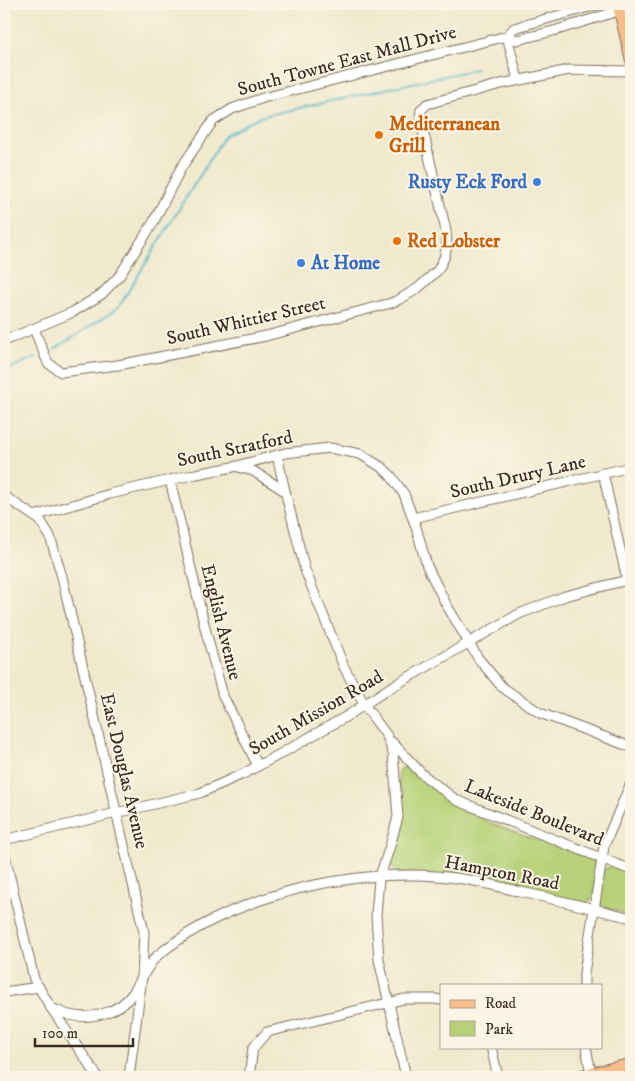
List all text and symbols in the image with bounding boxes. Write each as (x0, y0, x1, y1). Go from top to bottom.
street label: South Towne East Mall Drive (235, 21, 459, 101)
place label: Mediterranean Grill (389, 113, 501, 158)
marker: Mediterranean Grill (373, 129, 385, 141)
place label: Rusty Eck Ford (408, 171, 528, 194)
marker: Rusty Eck Ford (531, 176, 543, 188)
place label: Red Lobster (407, 230, 501, 253)
marker: Red Lobster (391, 235, 403, 247)
place label: At Home (310, 252, 380, 275)
marker: At Home (295, 257, 307, 269)
street label: South Whittier Street (164, 292, 328, 350)
street label: South Stratford (175, 425, 295, 472)
street label: South Drury Lane (448, 450, 588, 504)
street label: English Avenue (196, 562, 247, 682)
street label: South Mission Road (245, 665, 388, 761)
street label: East Douglas Avenue (95, 691, 153, 851)
street label: Lakeside Boulevard (461, 775, 608, 852)
street label: Hampton Road (443, 851, 562, 896)
legend (440, 984, 602, 1048)
text: Road (485, 994, 517, 1013)
scale bar (35, 1016, 132, 1048)
text: Park (485, 1020, 514, 1039)
text: 100 m (42, 1024, 78, 1043)

